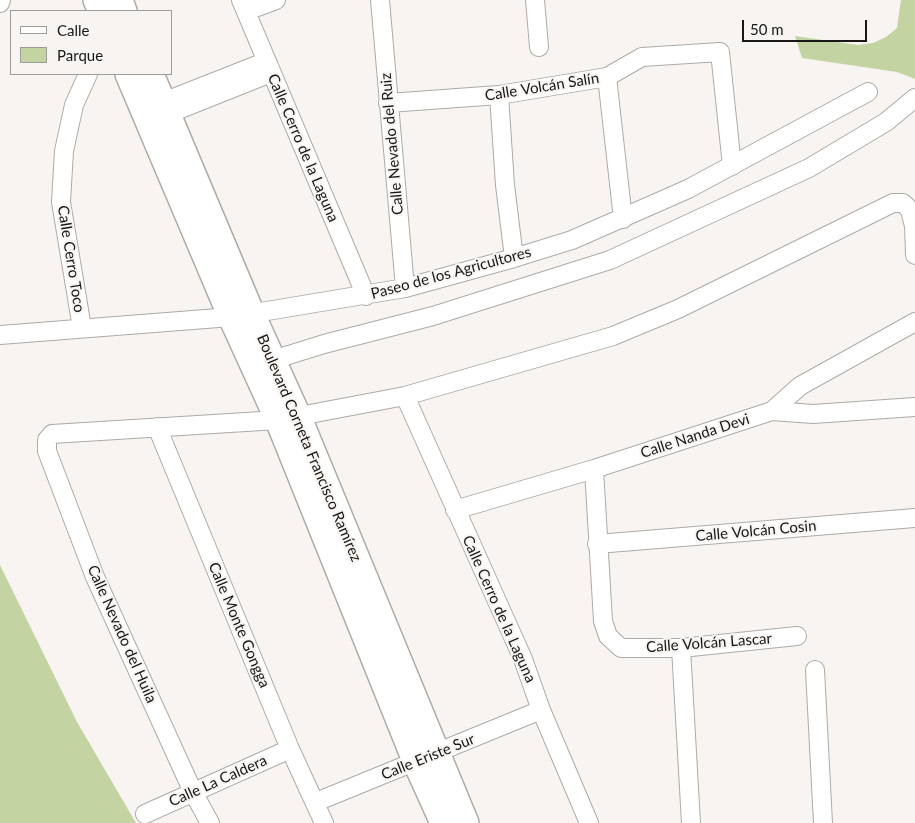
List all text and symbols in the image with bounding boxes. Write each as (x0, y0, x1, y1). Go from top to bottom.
legend (10, 10, 172, 75)
scale bar (745, 10, 870, 42)
text: 50 m (750, 20, 784, 38)
text: Calle (57, 21, 89, 39)
text: Parque (57, 46, 103, 64)
street label: Calle Volcán Salín (484, 69, 600, 105)
street label: Calle Cerro de la Laguna (264, 71, 342, 225)
street label: Calle Nevado del Ruiz (377, 72, 407, 216)
street label: Calle Cerro Toco (54, 204, 88, 314)
street label: Paseo de los Agricultores (369, 243, 533, 303)
street label: Boulevard Corneta Francisco Ramírez (253, 332, 365, 564)
street label: Calle Nanda Devi (638, 410, 752, 462)
street label: Calle Volcán Cosin (695, 517, 817, 545)
street label: Calle Cerro de la Laguna (458, 533, 540, 685)
street label: Calle Monte Gongga (204, 560, 274, 690)
street label: Calle Nevado del Huila (83, 562, 161, 706)
street label: Calle Volcán Lascar (646, 630, 772, 656)
street label: Calle Eriste Sur (379, 730, 477, 784)
street label: Calle La Caldera (166, 751, 270, 811)

